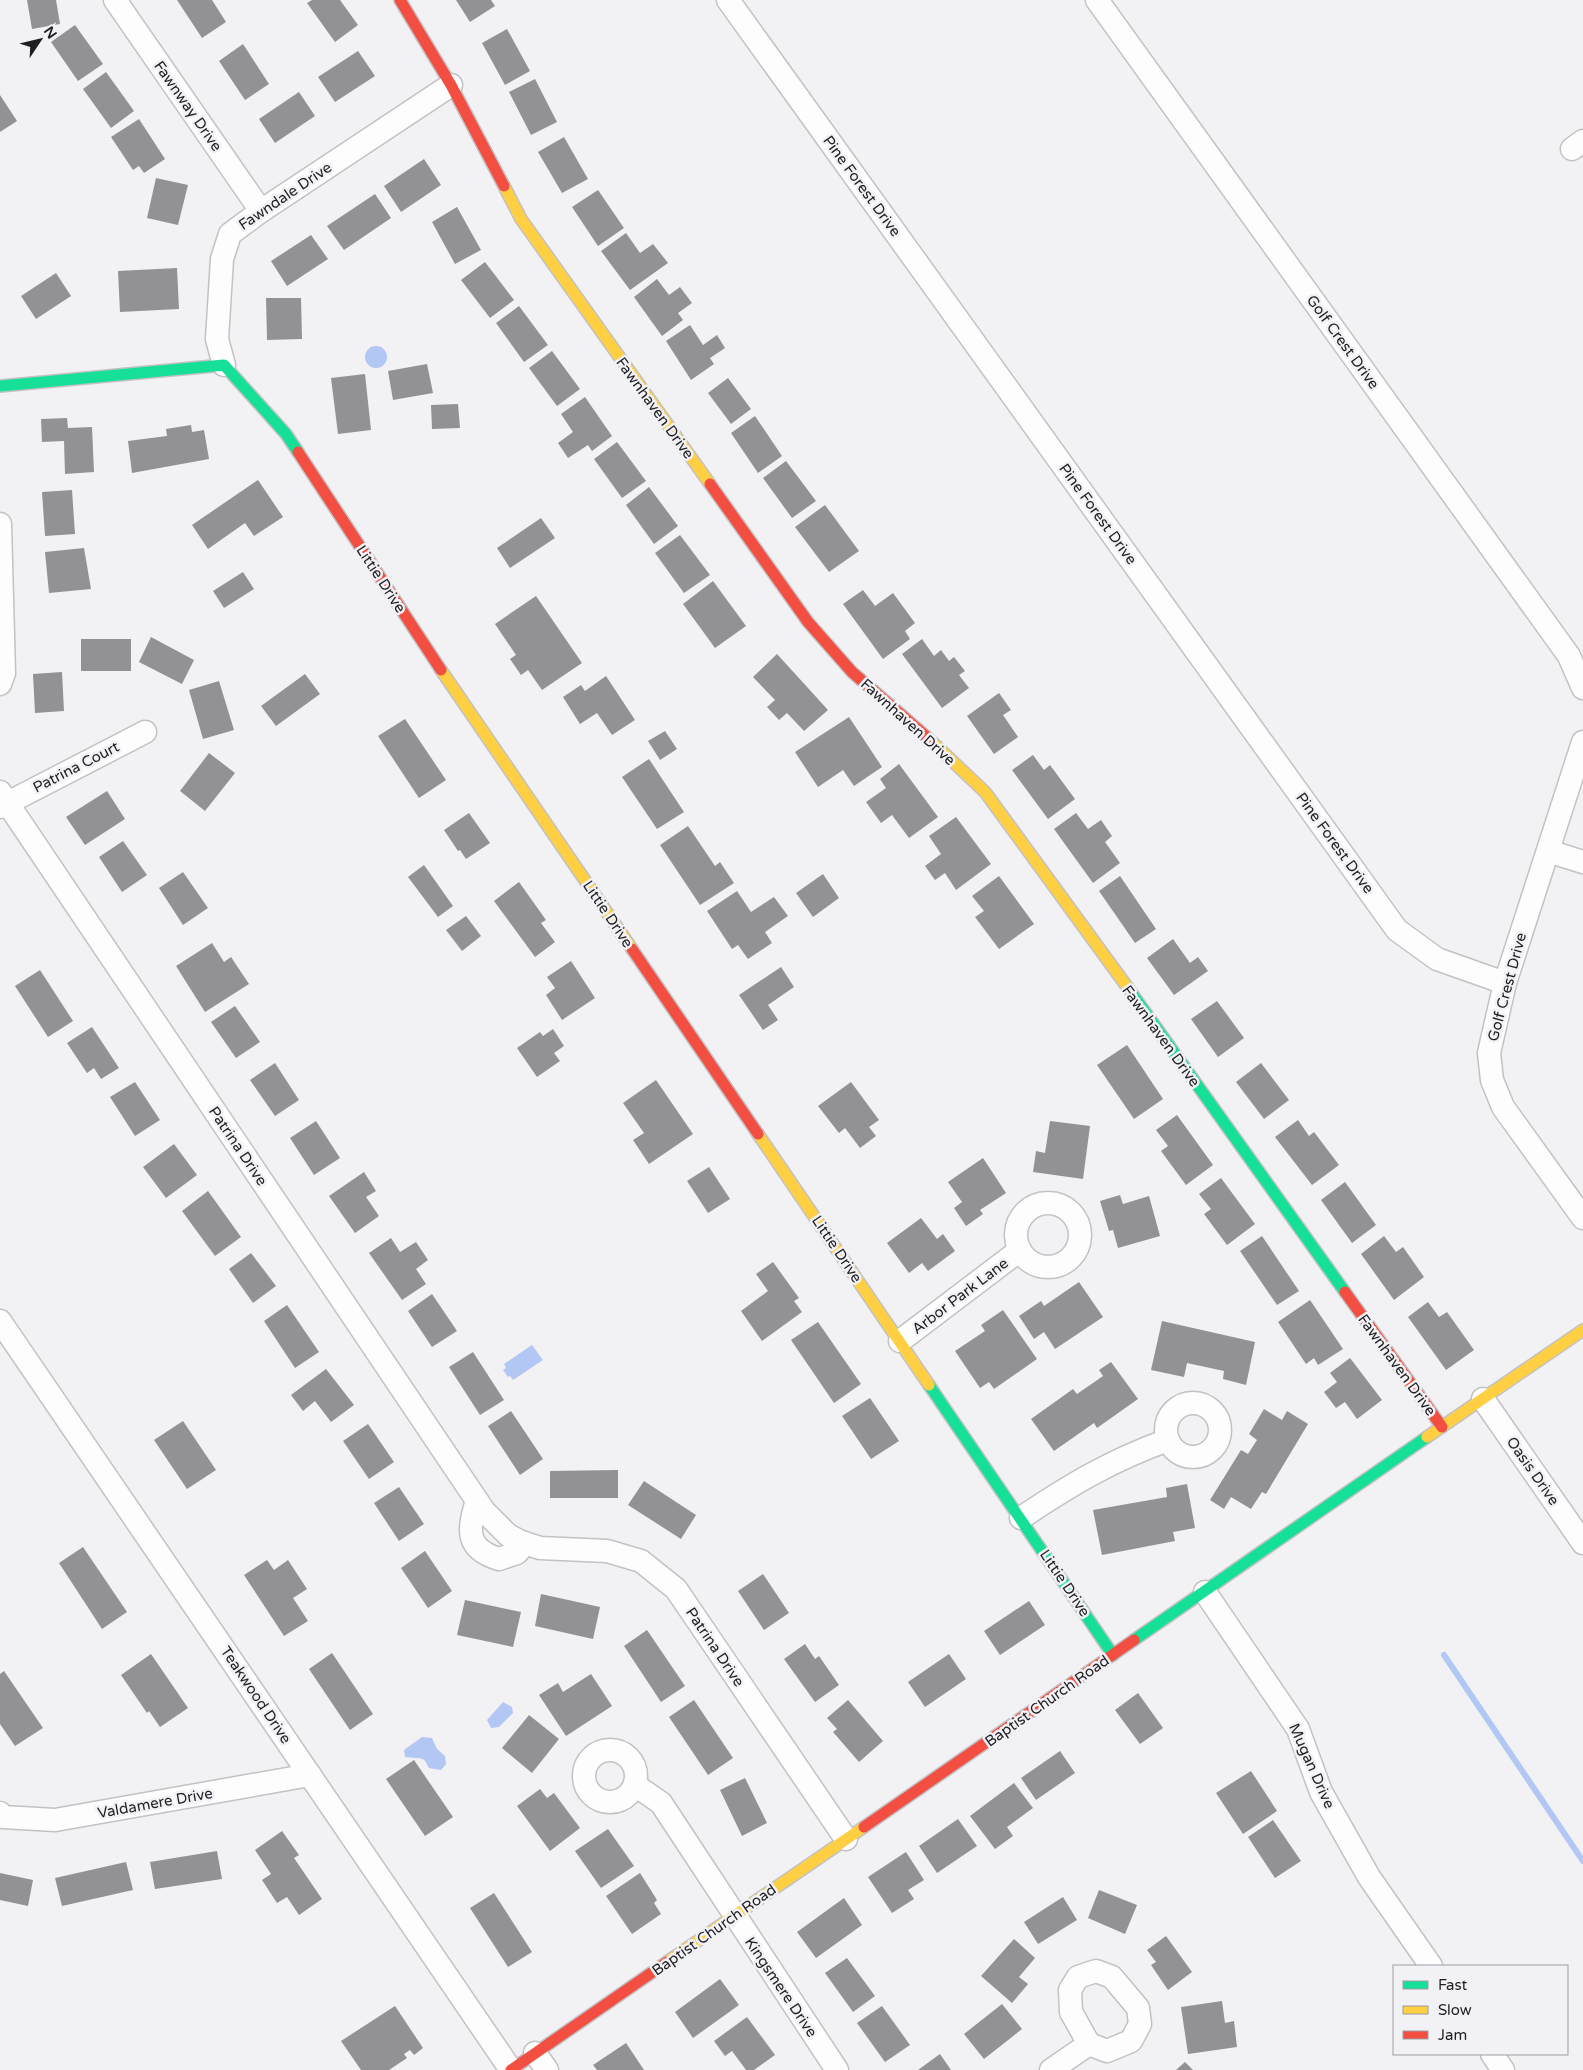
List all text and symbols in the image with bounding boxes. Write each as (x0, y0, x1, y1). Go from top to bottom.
north arrow (15, 15, 65, 65)
text: N (40, 23, 60, 42)
street label: Fawnway Drive (150, 57, 226, 155)
street label: Pine Forest Drive (819, 132, 905, 240)
street label: Fawndale Drive (235, 158, 335, 234)
street label: Golf Crest Drive (1303, 291, 1383, 393)
street label: Fawnhaven Drive (612, 354, 698, 462)
street label: Pine Forest Drive (1055, 460, 1141, 568)
street label: Littie Drive (353, 542, 409, 616)
street label: Fawnhaven Drive (857, 675, 959, 769)
street label: Patrina Court (30, 737, 122, 796)
street label: Pine Forest Drive (1292, 789, 1378, 897)
street label: Littie Drive (579, 877, 637, 951)
street label: Golf Crest Drive (1484, 931, 1530, 1043)
street label: Fawnhaven Drive (1118, 982, 1204, 1090)
street label: Patrina Drive (205, 1103, 271, 1189)
street label: Littie Drive (808, 1212, 866, 1286)
street label: Arbor Park Lane (908, 1254, 1012, 1338)
street label: Fawnhaven Drive (1354, 1311, 1440, 1419)
street label: Oasis Drive (1503, 1433, 1563, 1509)
street label: Littie Drive (1036, 1546, 1094, 1620)
street label: Patrina Drive (682, 1604, 748, 1690)
street label: Teakwood Drive (217, 1643, 295, 1747)
street label: Baptist Church Road (981, 1651, 1113, 1751)
street label: Mugan Drive (1285, 1721, 1339, 1811)
street label: Valdamere Drive (96, 1784, 214, 1822)
street label: Baptist Church Road (648, 1880, 780, 1980)
street label: Kingsmere Drive (741, 1934, 821, 2040)
legend (1393, 1965, 1568, 2055)
text: Fast (1438, 1976, 1468, 1994)
text: Slow (1438, 2001, 1472, 2019)
text: Jam (1438, 2026, 1467, 2044)

